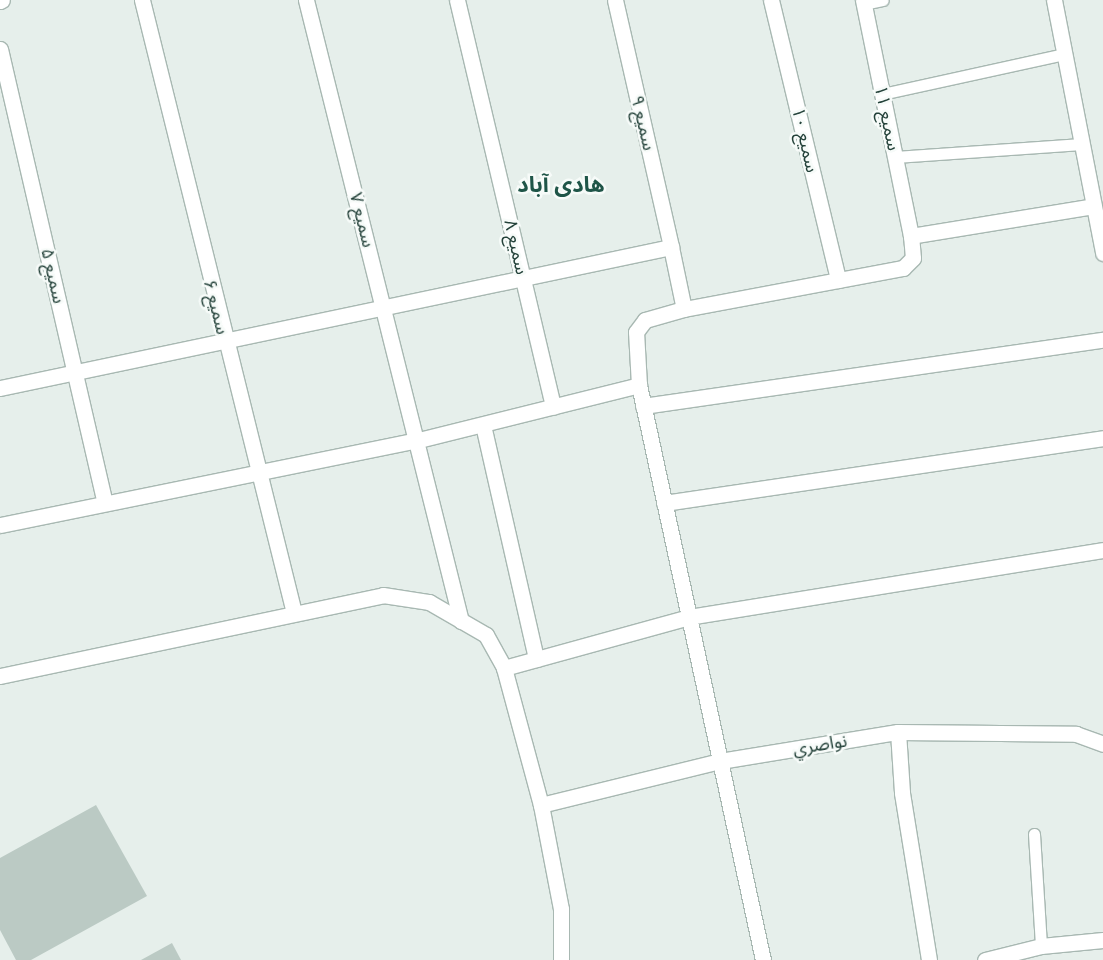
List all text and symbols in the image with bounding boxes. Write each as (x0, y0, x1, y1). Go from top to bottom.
street label: سمیع ۱۱ (870, 83, 904, 153)
street label: سمیع ۹ (626, 93, 660, 153)
street label: سمیع ۱۰ (787, 105, 823, 175)
district label: هادی آباد (517, 172, 605, 198)
street label: سمیع ۷ (345, 190, 379, 250)
street label: سمیع ۸ (499, 217, 533, 277)
street label: سمیع ۵ (36, 246, 70, 306)
street label: سمیع ۶ (199, 277, 233, 337)
street label: نواصري (791, 730, 849, 760)

